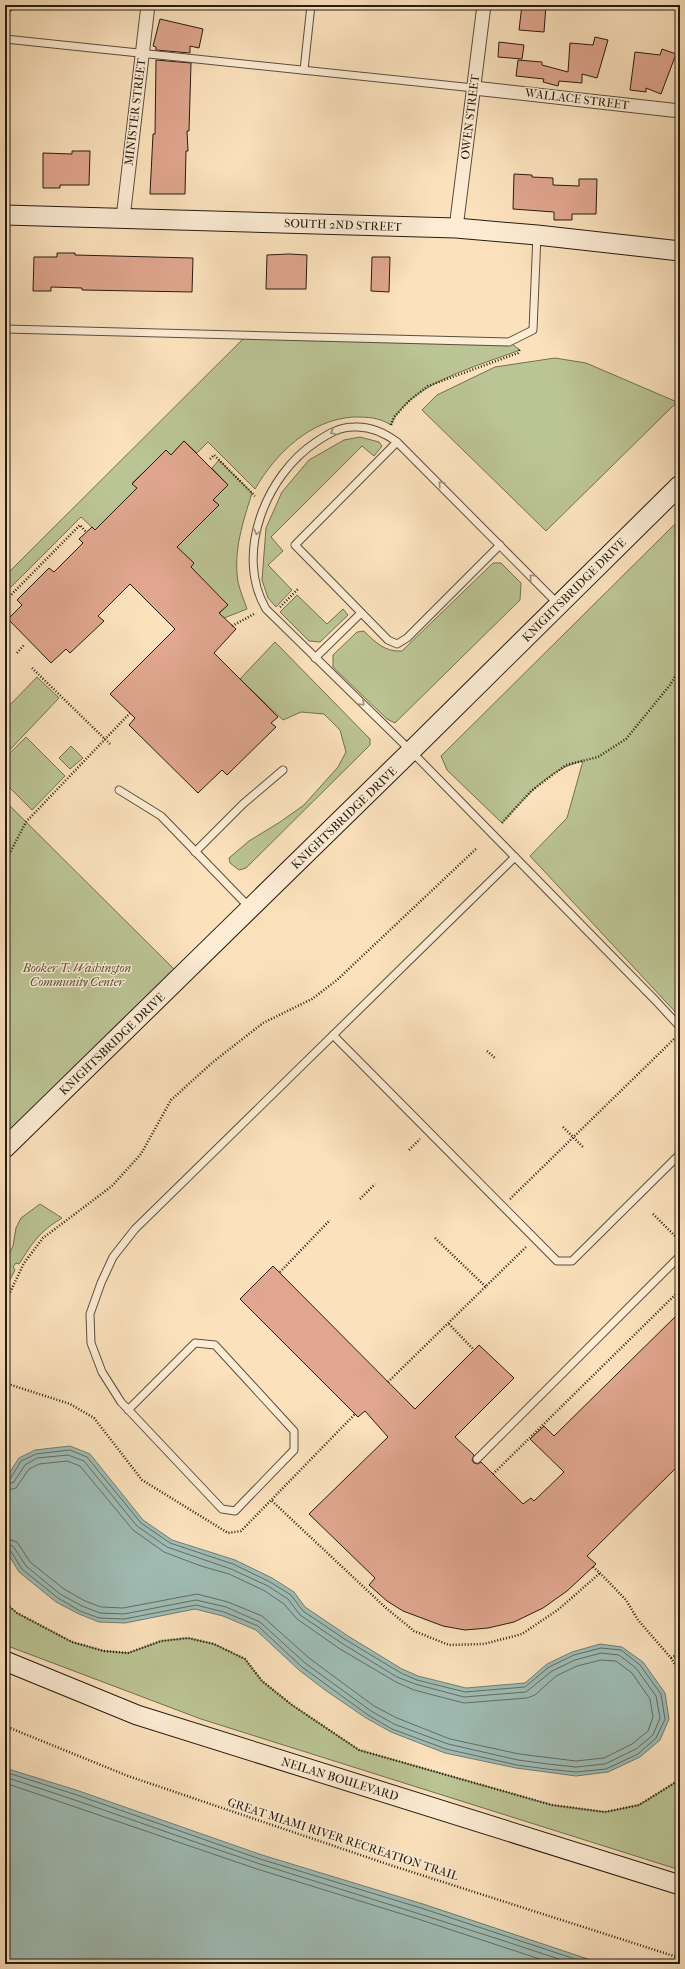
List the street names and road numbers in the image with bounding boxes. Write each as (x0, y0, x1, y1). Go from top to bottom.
street label: MINISTER STREET (121, 57, 149, 166)
street label: OWEN STREET (458, 73, 482, 160)
street label: WALLACE STREET (523, 86, 631, 112)
street label: SOUTH 2ND STREET (284, 216, 403, 234)
street label: KNIGHTSBRIDGE DRIVE (519, 535, 629, 645)
street label: KNIGHTSBRIDGE DRIVE (288, 764, 400, 872)
street label: KNIGHTSBRIDGE DRIVE (56, 990, 168, 1098)
street label: NEILAN BOULEVARD (280, 1754, 400, 1804)
street label: GREAT MIAMI RIVER RECREATION TRAIL (226, 1795, 461, 1883)

